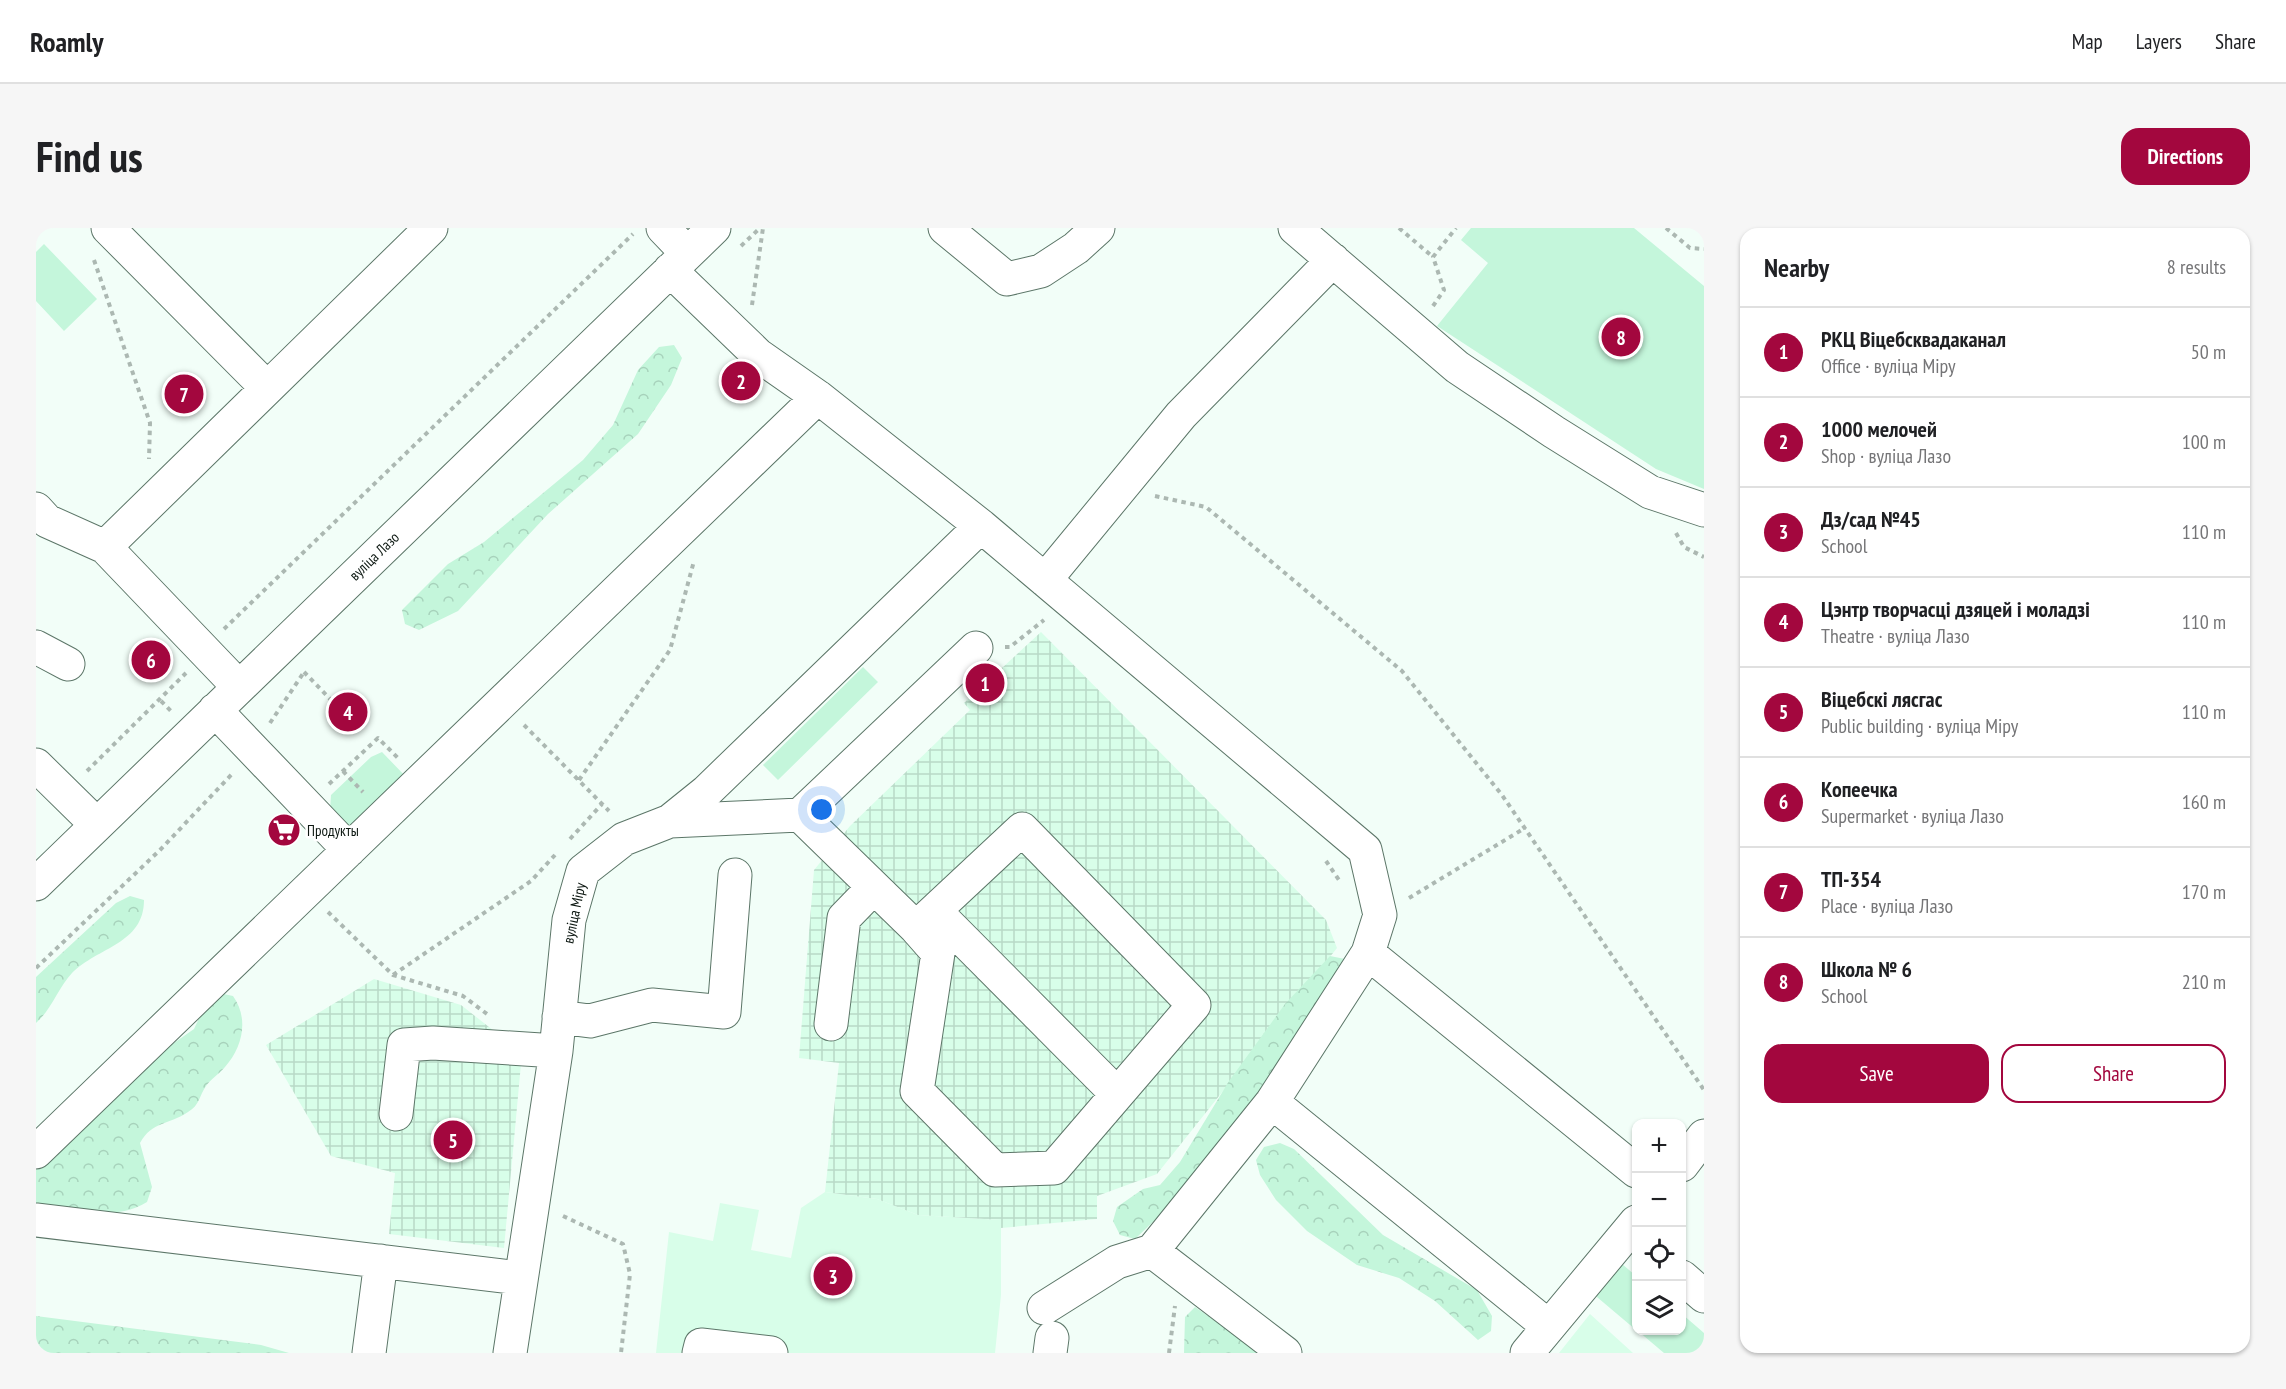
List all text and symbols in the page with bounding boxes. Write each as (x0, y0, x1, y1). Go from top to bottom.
text: Roamly (30, 23, 104, 60)
text: Map (2072, 28, 2103, 55)
text: Layers (2136, 28, 2182, 55)
text: Share (2215, 28, 2256, 55)
button: Directions (2121, 128, 2250, 185)
text: Find us (36, 129, 143, 184)
text: Nearby (1764, 251, 1829, 284)
text: 8 results (2167, 254, 2226, 280)
pin: 8 (1602, 314, 1640, 360)
text: РКЦ Віцебсквадаканал (1821, 325, 2006, 353)
text: 1 (1779, 339, 1788, 365)
text: 50 m (2191, 339, 2226, 365)
text: Office · вуліца Міру (1821, 353, 1956, 379)
pin: 2 (722, 358, 760, 404)
pin: 7 (164, 372, 204, 416)
text: 1000 мелочей (1821, 415, 1937, 443)
text: 2 (1779, 429, 1788, 455)
text: 100 m (2182, 429, 2226, 455)
text: Shop · вуліца Лазо (1821, 443, 1951, 469)
text: Дз/сад №45 (1821, 505, 1921, 533)
text: 3 (1779, 519, 1788, 545)
text: 110 m (2182, 519, 2226, 545)
street label: вуліца Лазо (345, 528, 403, 584)
text: School (1821, 533, 1867, 559)
text: Цэнтр творчасці дзяцей і моладзі (1821, 595, 2090, 623)
text: 4 (1779, 609, 1788, 635)
text: 110 m (2182, 609, 2226, 635)
text: Theatre · вуліца Лазо (1821, 623, 1970, 649)
pin: 6 (132, 638, 170, 682)
pin: 1 (966, 660, 1004, 706)
text: Віцебскі лясгас (1821, 685, 1942, 713)
pin: 4 (328, 690, 368, 734)
text: 5 (1779, 699, 1788, 725)
text: 110 m (2182, 699, 2226, 725)
text: Public building · вуліца Міру (1821, 713, 2018, 739)
text: Копеечка (1821, 775, 1898, 803)
text: 6 (1779, 789, 1788, 815)
text: 160 m (2182, 789, 2226, 815)
your location (807, 795, 836, 824)
text: Supermarket · вуліца Лазо (1821, 803, 2004, 829)
supermarket icon: Продукты (266, 812, 302, 848)
place label: Продукты (307, 821, 359, 840)
text: ТП-354 (1821, 865, 1881, 893)
text: 7 (1779, 879, 1788, 905)
text: 170 m (2182, 879, 2226, 905)
street label: вуліца Міру (558, 881, 590, 945)
text: Place · вуліца Лазо (1821, 893, 1953, 919)
text: Школа № 6 (1821, 955, 1912, 983)
text: 8 (1779, 969, 1788, 995)
text: 210 m (2182, 969, 2226, 995)
text: School (1821, 983, 1867, 1009)
button: Save (1764, 1044, 1989, 1103)
button: Share (2001, 1044, 2226, 1103)
pin: 5 (434, 1118, 472, 1162)
map controls (1632, 1119, 1686, 1335)
button: + (1632, 1119, 1686, 1173)
button: − (1632, 1173, 1686, 1227)
button: locate (1632, 1227, 1686, 1281)
pin: 3 (814, 1254, 852, 1298)
button: layers (1632, 1281, 1686, 1335)

